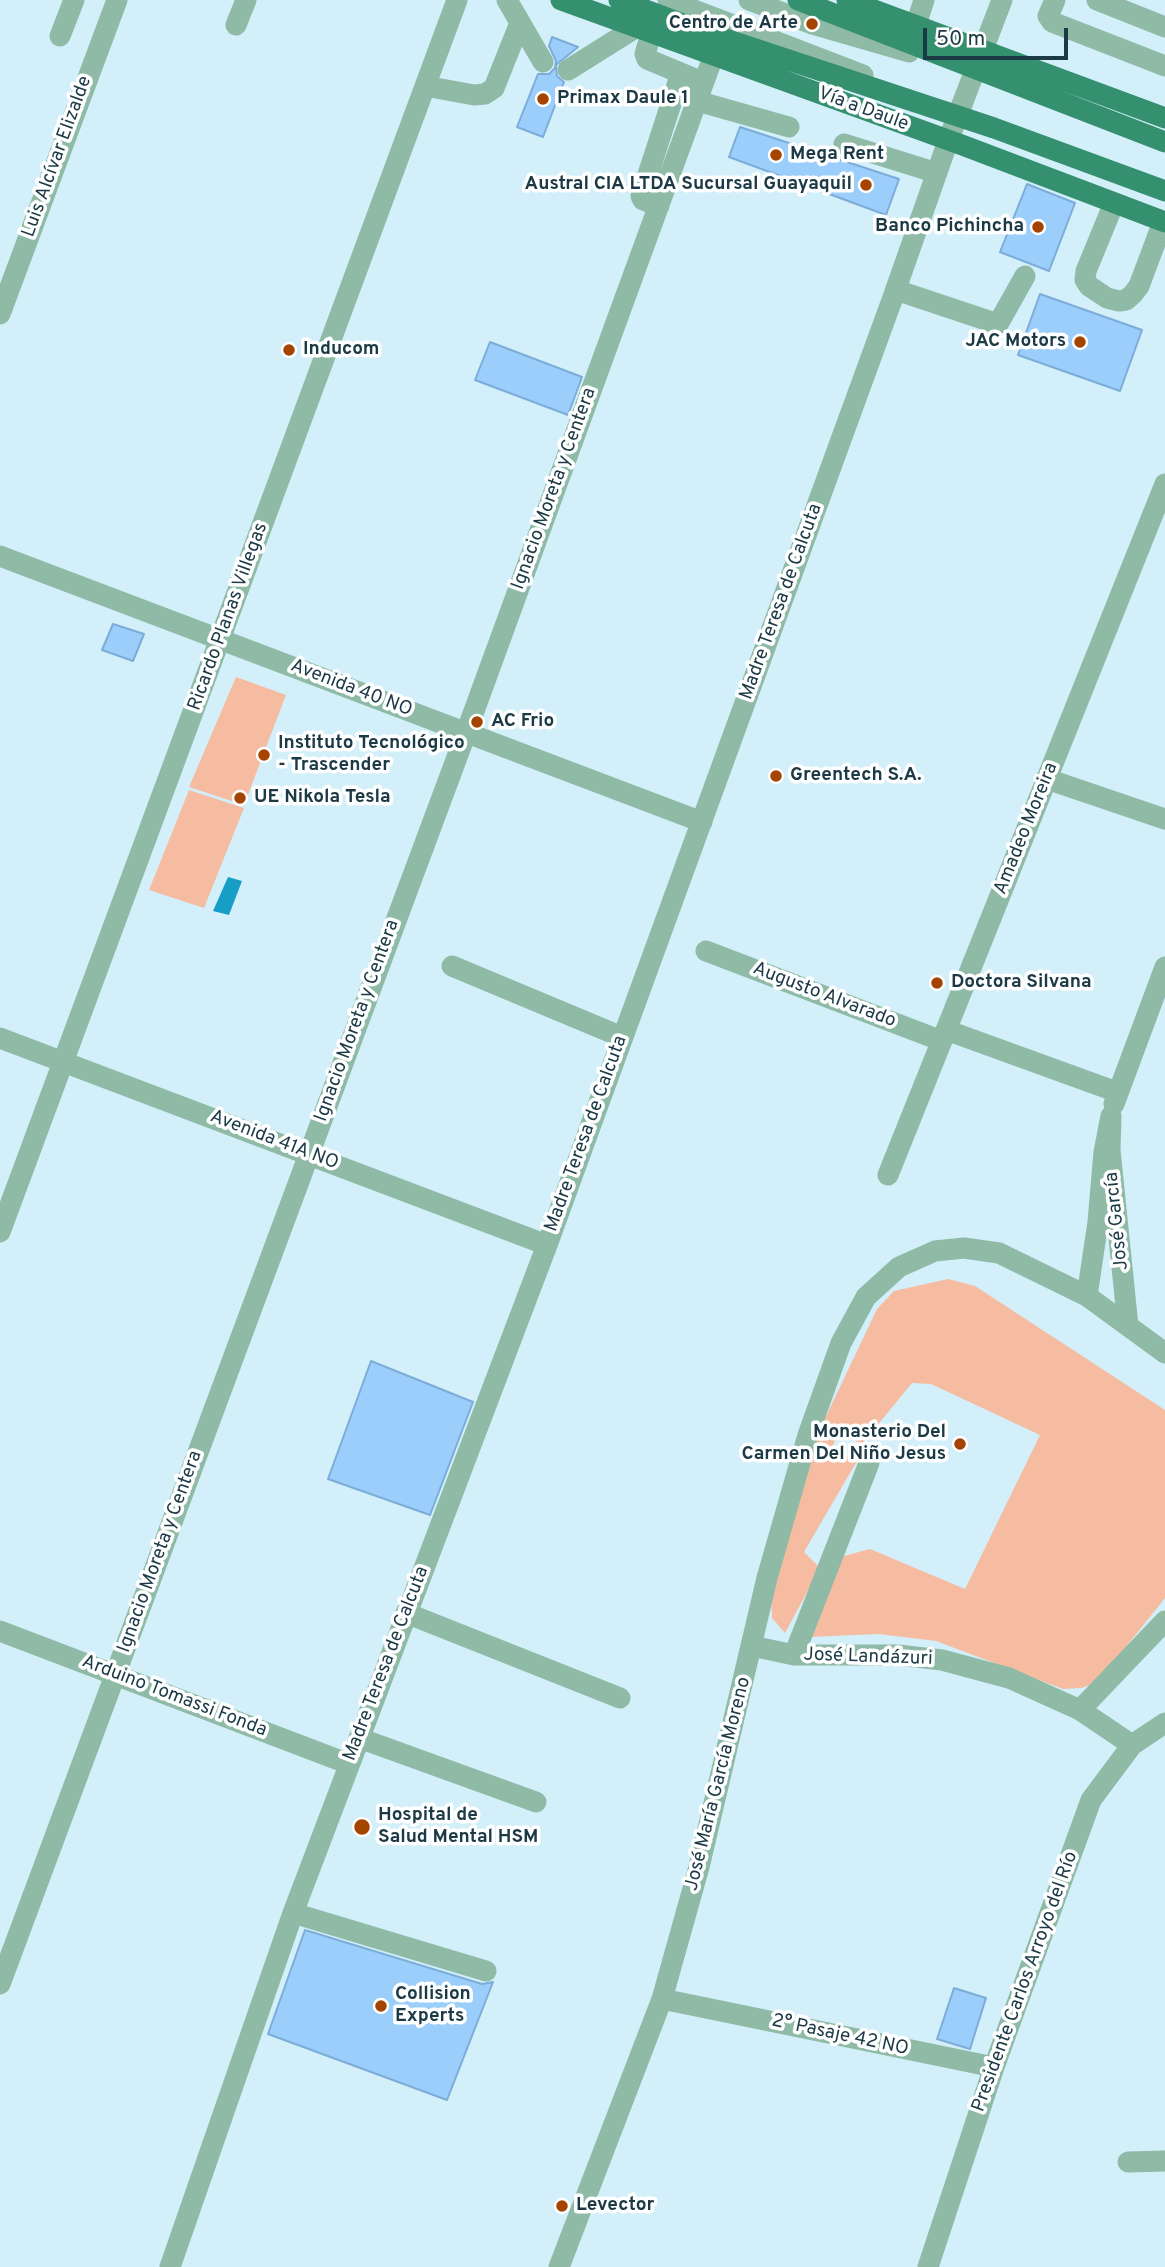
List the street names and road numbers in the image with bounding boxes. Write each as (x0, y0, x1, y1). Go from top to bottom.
street label: Luis Alcívar Elizalde (18, 73, 98, 241)
street label: Vía a Daule (815, 83, 911, 137)
street label: Ignacio Moreta y Centera (508, 385, 602, 593)
street label: Madre Teresa de Calcuta (736, 501, 828, 703)
street label: Ricardo Planas Villegas (184, 520, 274, 714)
street label: Avenida 40 NO (287, 655, 415, 723)
street label: Amadeo Moreira (990, 760, 1064, 898)
street label: Ignacio Moreta y Centera (311, 917, 405, 1125)
street label: Augusto Alvarado (749, 958, 899, 1034)
street label: Madre Teresa de Calcuta (541, 1033, 633, 1235)
street label: Avenida 41A NO (207, 1106, 341, 1176)
street label: José García (1102, 1171, 1134, 1271)
street label: Ignacio Moreta y Centera (114, 1448, 208, 1656)
street label: Madre Teresa de Calcuta (339, 1563, 435, 1765)
street label: José Landázuri (803, 1644, 933, 1672)
street label: Arduino Tomassi Fonda (78, 1651, 270, 1743)
street label: José María García Moreno (681, 1675, 757, 1893)
street label: Presidente Carlos Arroyo del Río (968, 1849, 1084, 2115)
street label: 2° Pasaje 42 NO (769, 2010, 911, 2062)

